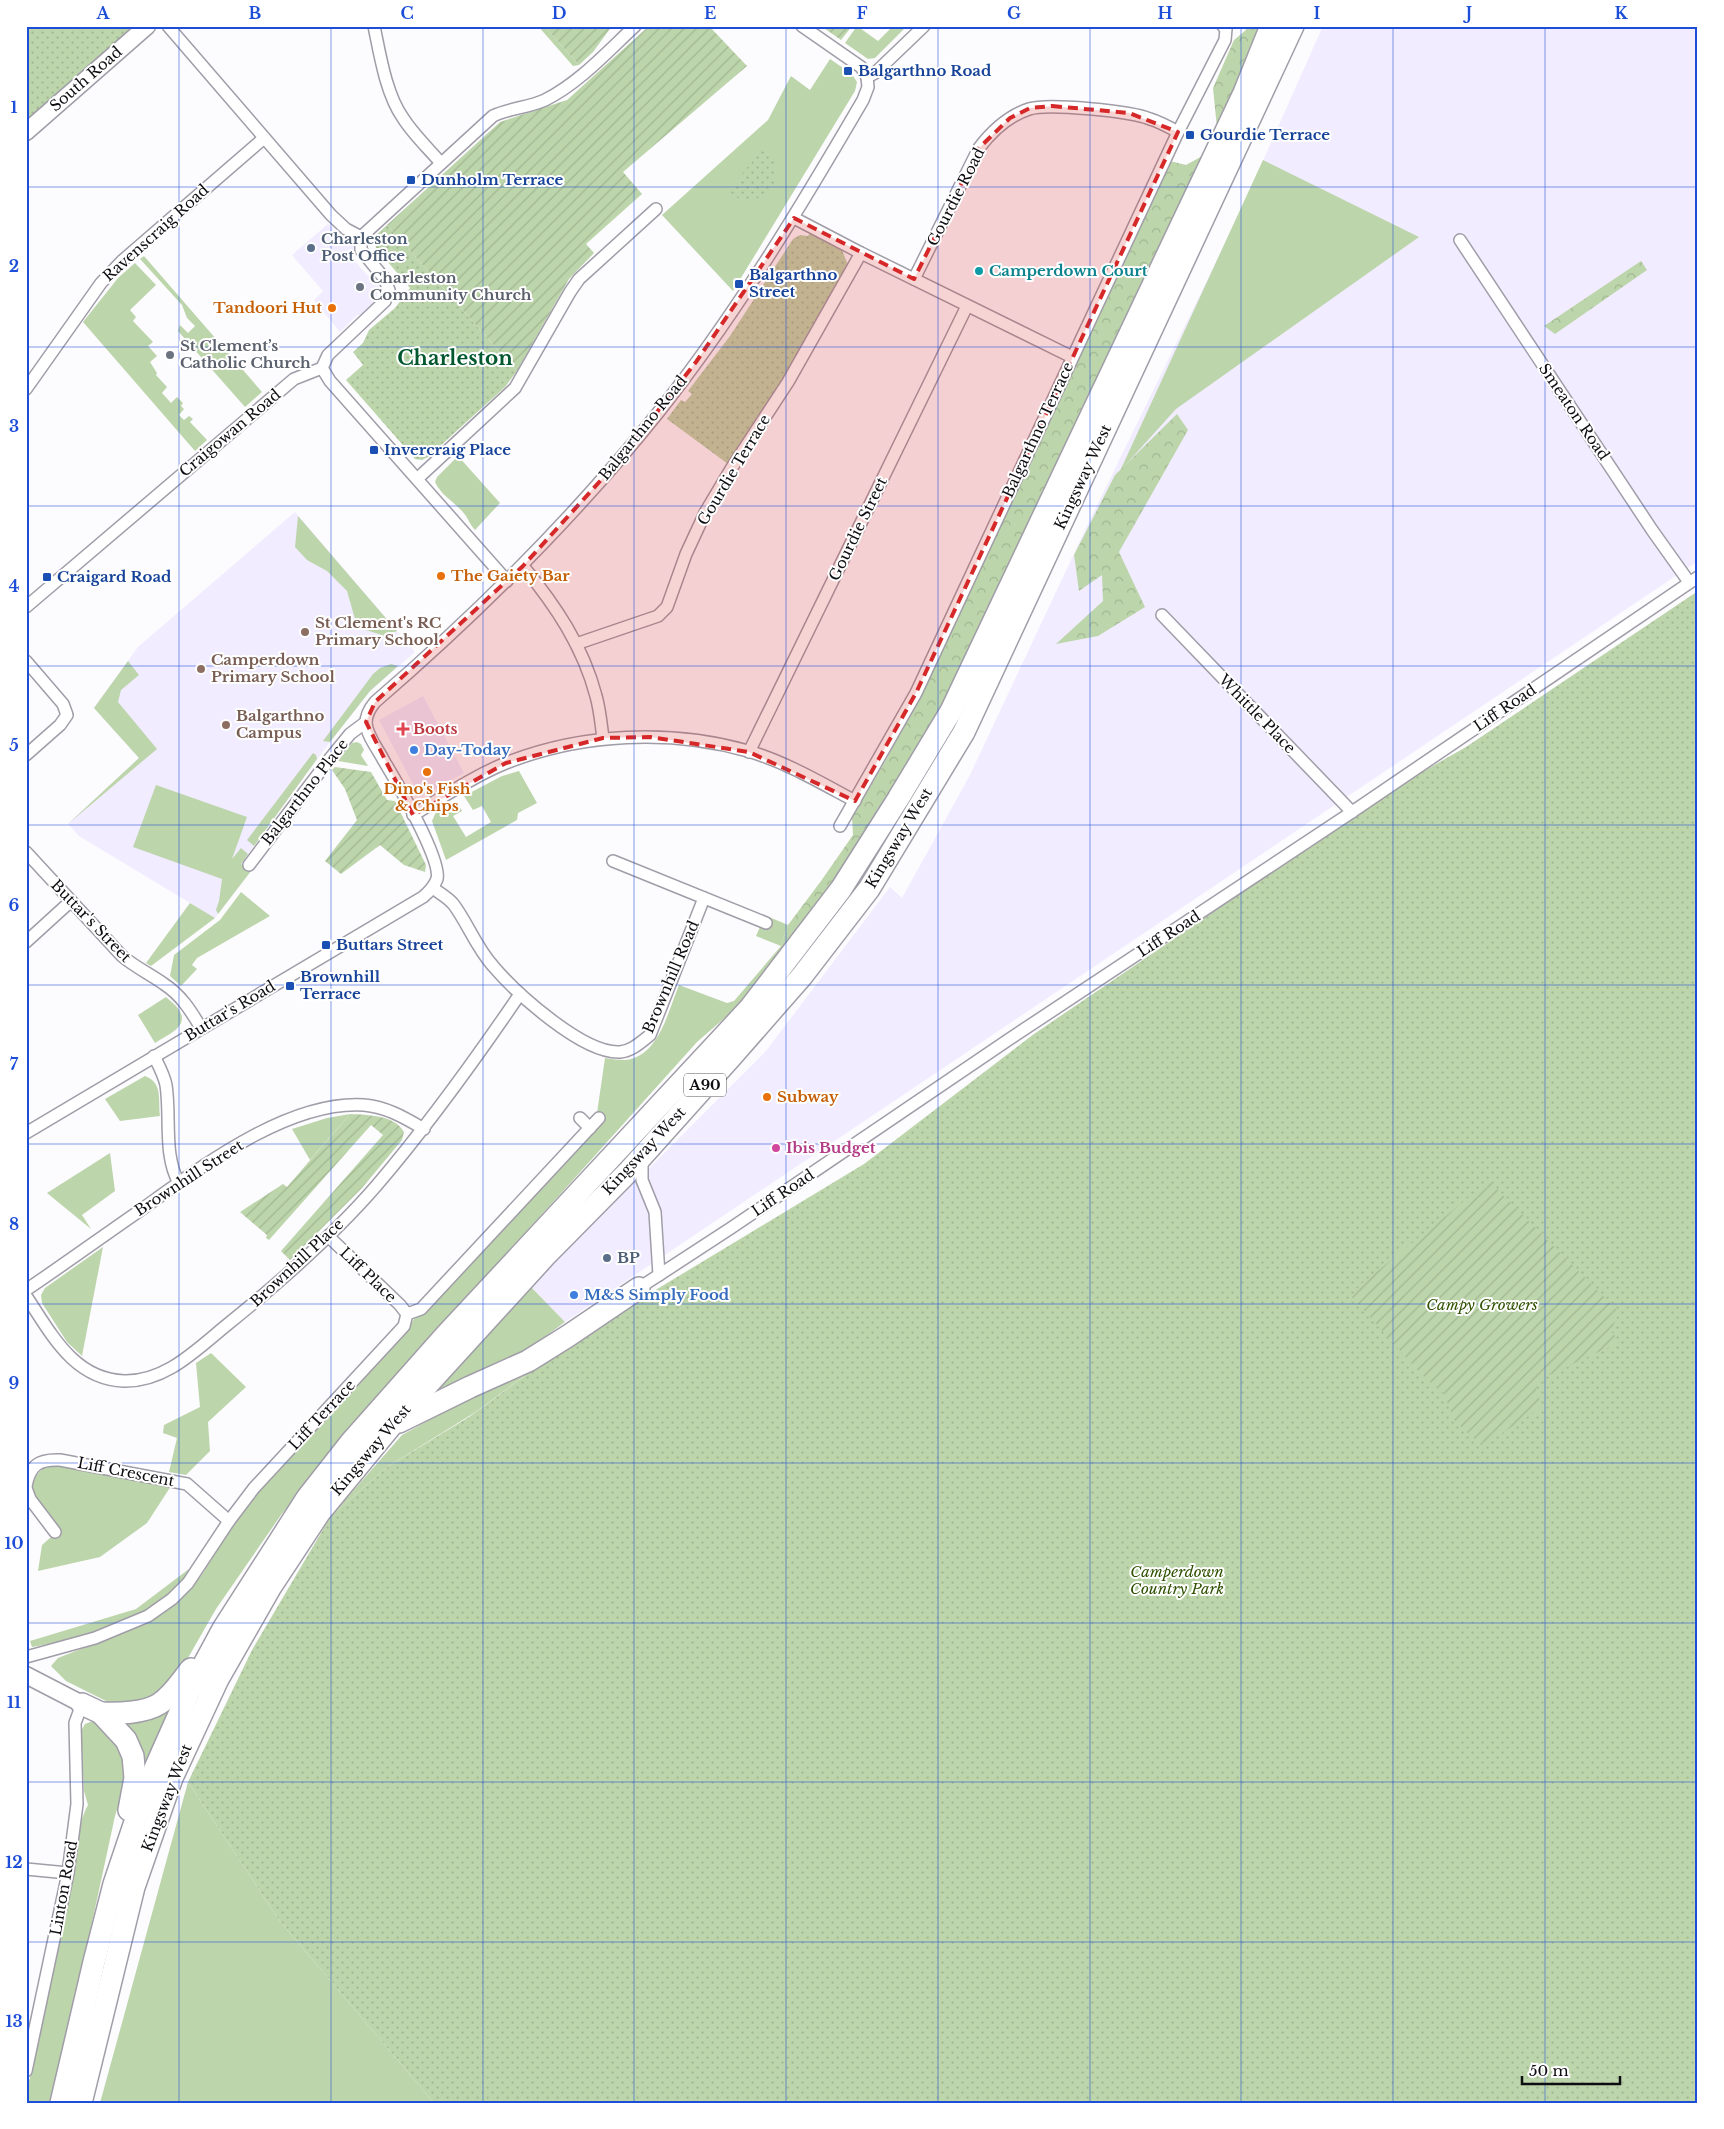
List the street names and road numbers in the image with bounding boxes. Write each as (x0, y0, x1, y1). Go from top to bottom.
street label: South Road (46, 42, 126, 115)
street label: Gourdie Road (923, 144, 989, 249)
street label: Ravenscraig Road (99, 180, 213, 285)
street label: Balgarthno Terrace (998, 359, 1077, 501)
street label: Smeaton Road (1535, 360, 1614, 464)
street label: Balgarthno Road (594, 371, 691, 484)
street label: Craigowan Road (175, 385, 284, 481)
street label: Gourdie Terrace (693, 411, 774, 529)
street label: Kingsway West (1050, 421, 1115, 532)
street label: Gourdie Street (824, 473, 891, 584)
street label: Whittle Place (1214, 669, 1300, 757)
street label: Liff Road (1470, 680, 1540, 735)
street label: Balgarthno Place (257, 735, 352, 849)
street label: Kingsway West (861, 784, 936, 891)
street label: Buttar's Street (47, 875, 136, 966)
street label: Liff Road (1134, 906, 1204, 961)
street label: Brownhill Road (638, 918, 703, 1036)
street label: Buttar's Road (181, 976, 279, 1045)
road number: A90 (684, 1074, 726, 1096)
street label: Kingsway West (598, 1102, 690, 1199)
street label: Brownhill Street (131, 1135, 247, 1220)
street label: Liff Road (748, 1165, 818, 1220)
street label: Brownhill Place (246, 1215, 347, 1311)
street label: Liff Place (336, 1243, 401, 1306)
street label: Liff Terrace (284, 1376, 359, 1454)
street label: Kingsway West (327, 1400, 415, 1499)
street label: Liff Crescent (76, 1453, 176, 1490)
street label: Kingsway West (137, 1741, 196, 1854)
street label: Linton Road (46, 1839, 81, 1937)

